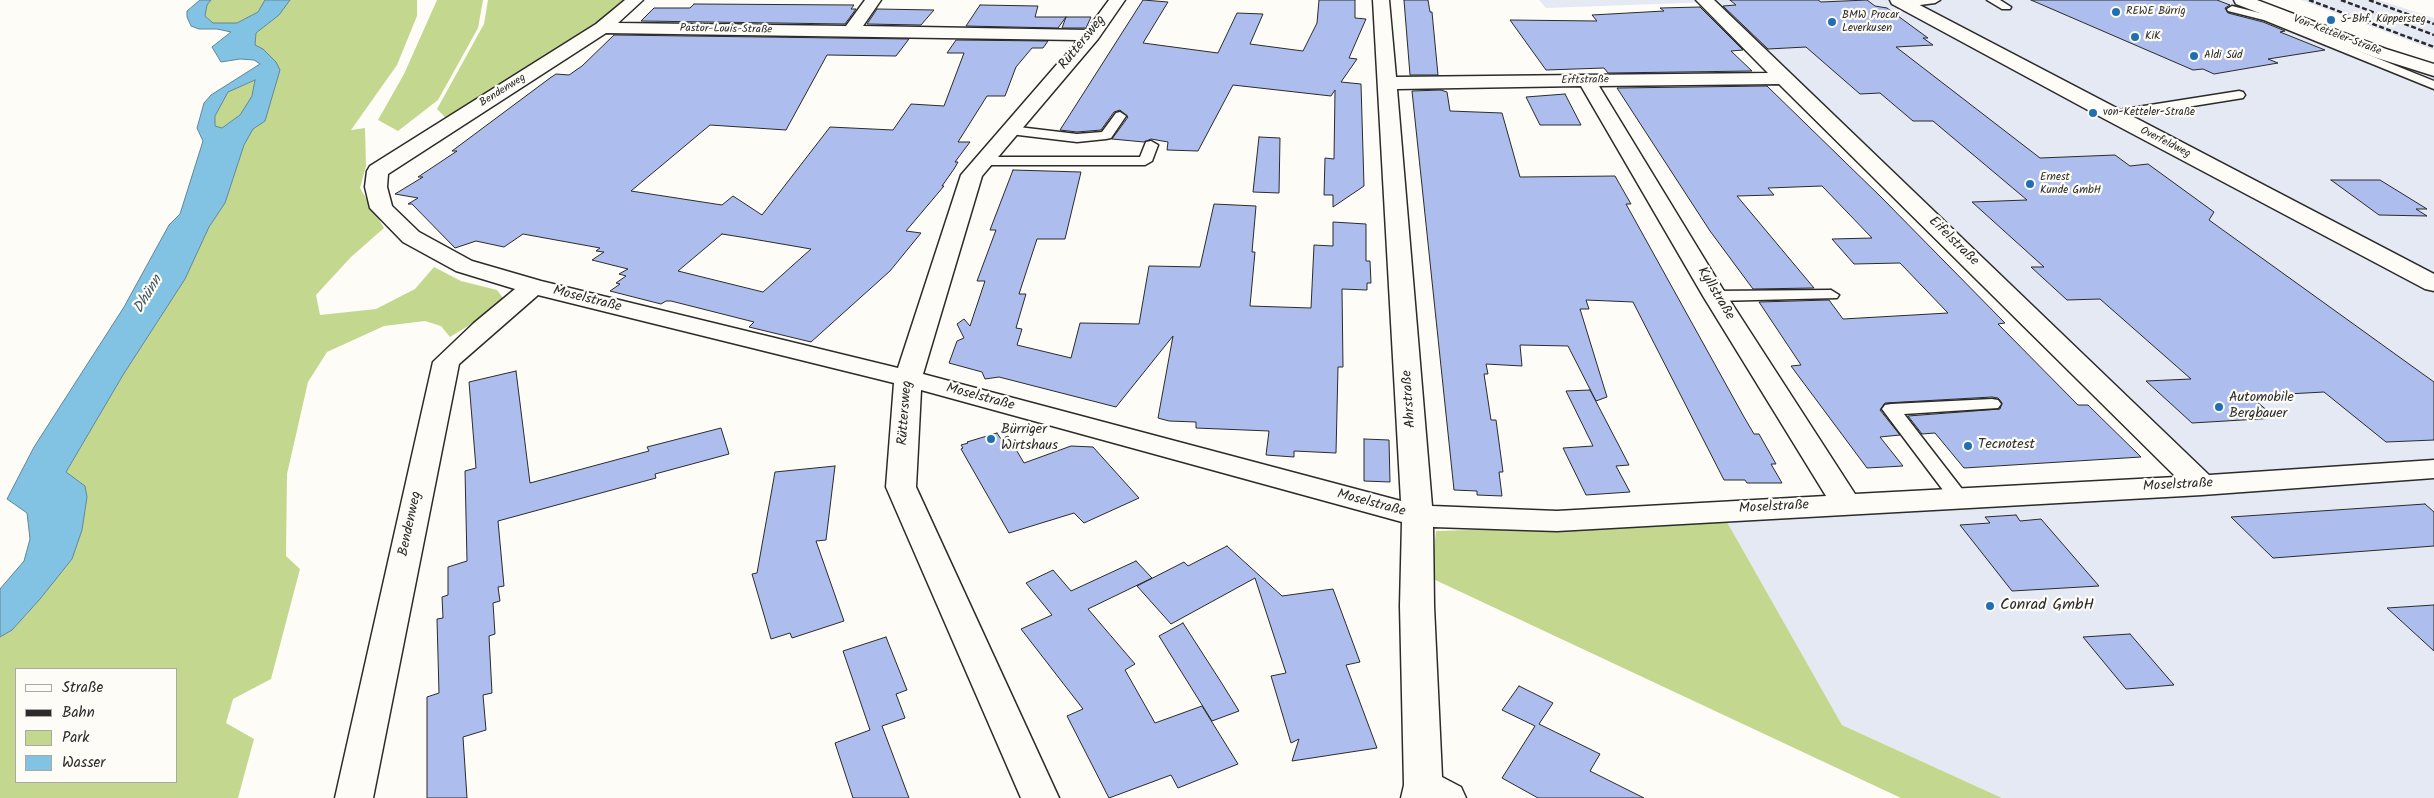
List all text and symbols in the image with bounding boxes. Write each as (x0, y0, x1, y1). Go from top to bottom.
place label: REWE Bürrig (2126, 5, 2186, 19)
marker: REWE Bürrig (2110, 6, 2122, 18)
place label: BMW Procar Leverkusen (1842, 9, 1899, 35)
street label: Rüttersweg (1056, 12, 1110, 74)
street label: Von-Ketteler-Straße (2291, 13, 2383, 59)
place label: S-Bhf. Küppersteg (2341, 13, 2426, 27)
marker: S-Bhf. Küppersteg (2325, 14, 2337, 26)
marker: BMW Procar Leverkusen (1826, 16, 1838, 28)
street label: Pastor-Louis-Straße (680, 23, 772, 37)
place label: KiK (2145, 30, 2161, 44)
marker: KiK (2129, 31, 2141, 43)
place label: Aldi Süd (2204, 49, 2242, 63)
marker: Aldi Süd (2188, 50, 2200, 62)
street label: Bendenweg (478, 72, 528, 110)
street label: Erftstraße (1561, 74, 1609, 88)
place label: von-Ketteler-Straße (2103, 106, 2195, 120)
marker: von-Ketteler-Straße (2087, 107, 2099, 119)
street label: Overfeldweg (2138, 125, 2192, 161)
place label: Ernest Kunde GmbH (2040, 171, 2101, 197)
marker: Ernest Kunde GmbH (2024, 178, 2036, 190)
street label: Eifelstraße (1924, 214, 1982, 270)
street label: Kyllstraße (1693, 264, 1737, 324)
water label: Dhünn (131, 273, 167, 317)
street label: Moselstraße (551, 283, 623, 317)
street label: Ahrstraße (1400, 370, 1420, 428)
street label: Rüttersweg (895, 380, 917, 446)
street label: Moselstraße (944, 381, 1016, 415)
place label: Automobile Bergbauer (2229, 391, 2294, 424)
marker: Automobile Bergbauer (2213, 401, 2225, 413)
place label: Bürriger Wirtshaus (1001, 423, 1058, 456)
marker: Bürriger Wirtshaus (985, 433, 997, 445)
place label: Tecnotest (1978, 438, 2035, 454)
marker: Tecnotest (1962, 440, 1974, 452)
street label: Moselstraße (2143, 476, 2213, 496)
street label: Moselstraße (1335, 487, 1407, 521)
street label: Bendenweg (396, 490, 426, 558)
street label: Moselstraße (1739, 498, 1809, 518)
place label: Conrad GmbH (2000, 596, 2094, 616)
marker: Conrad GmbH (1984, 600, 1996, 612)
legend (15, 668, 178, 783)
text: Straße (62, 676, 103, 700)
text: Bahn (62, 701, 95, 725)
text: Park (62, 726, 89, 750)
text: Wasser (62, 751, 105, 775)

